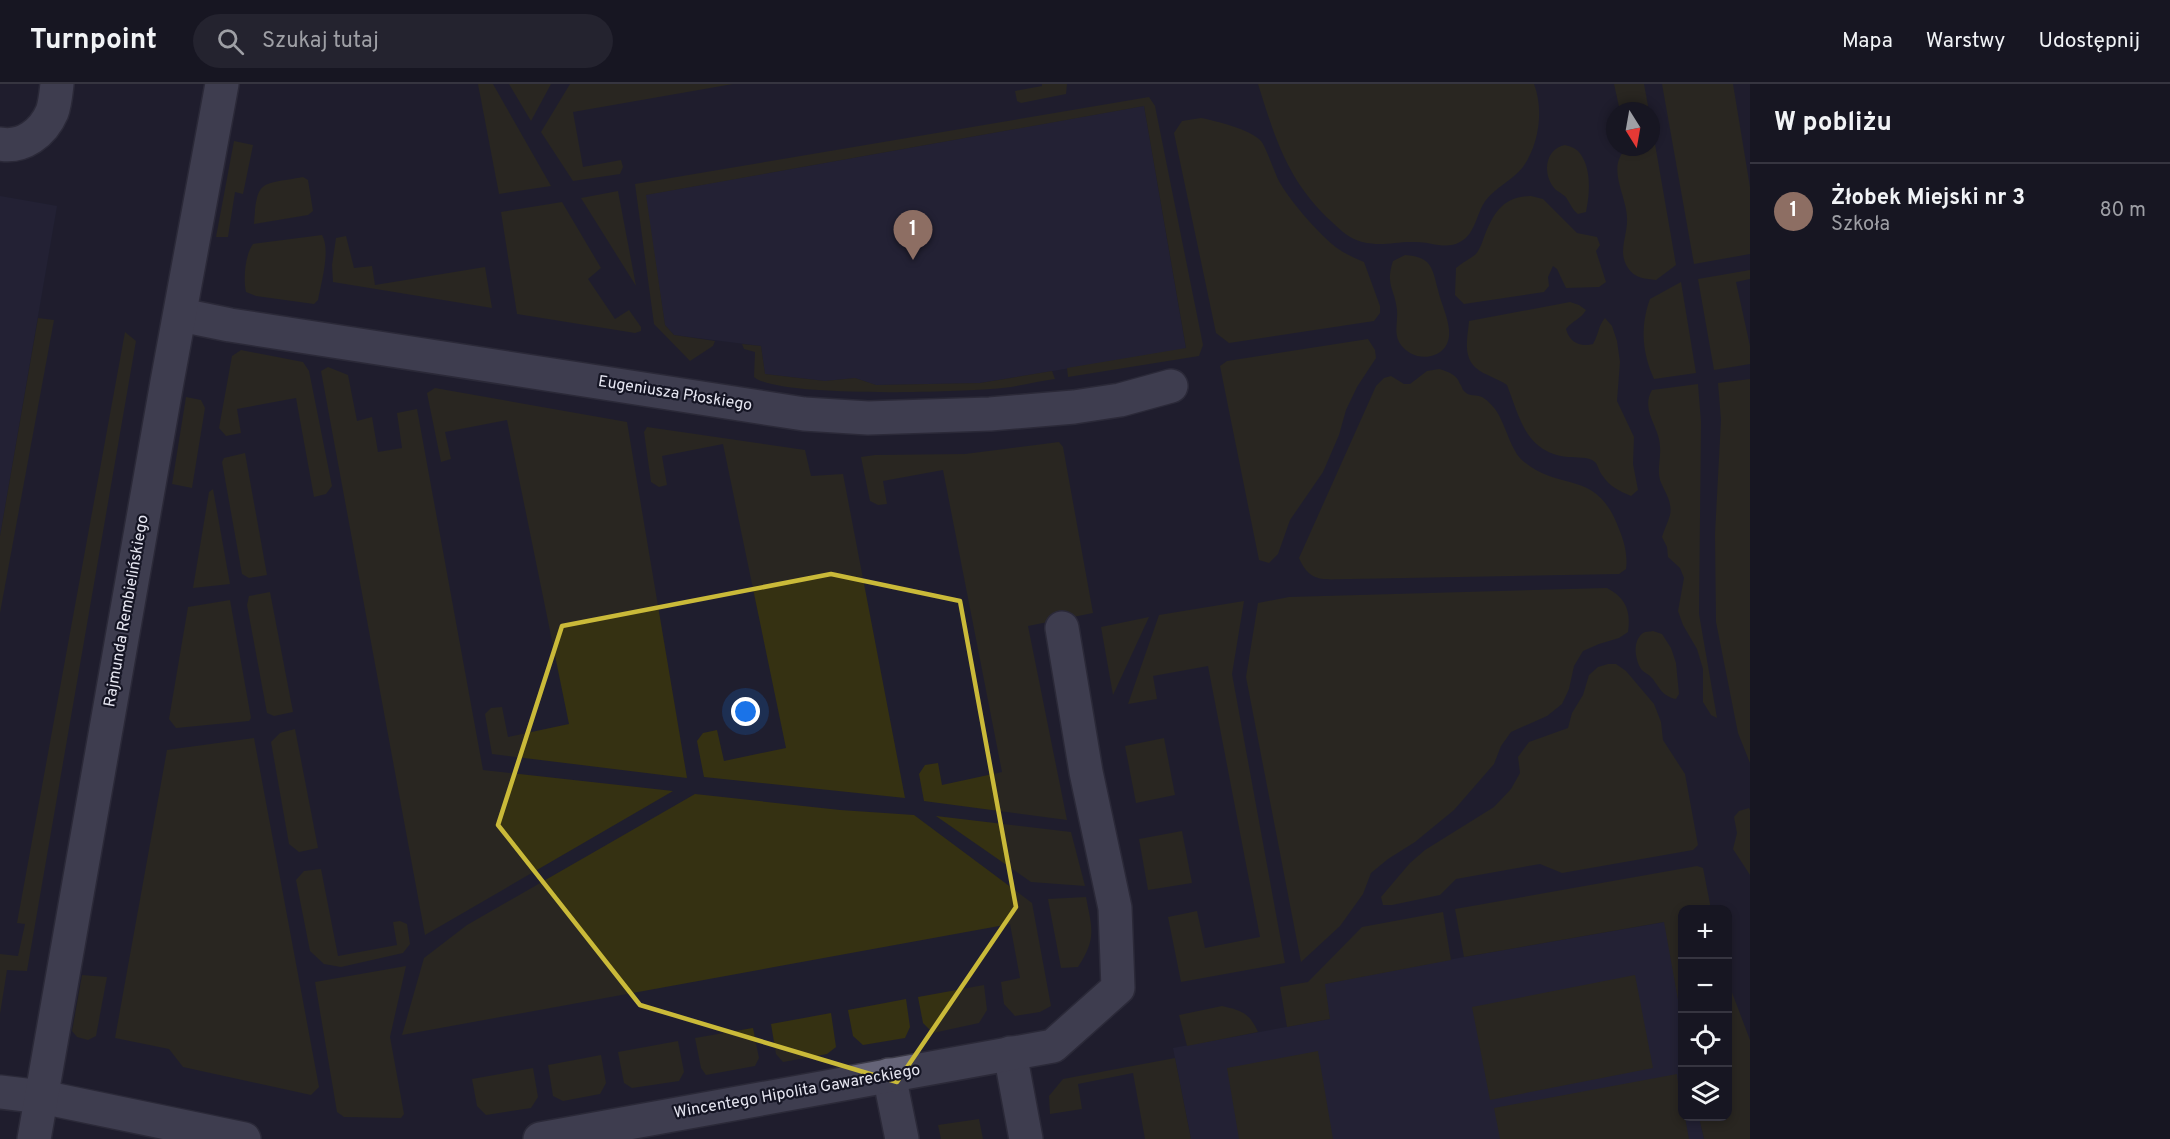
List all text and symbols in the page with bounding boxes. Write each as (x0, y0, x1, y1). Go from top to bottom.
search box (193, 14, 613, 68)
text: Turnpoint (30, 23, 157, 59)
icon: search (214, 25, 247, 58)
text: Szukaj tutaj (262, 28, 379, 55)
text: Mapa (1842, 28, 1893, 55)
text: Warstwy (1926, 28, 2005, 55)
text: Udostępnij (2038, 28, 2140, 55)
north arrow (1606, 102, 1660, 156)
text: W pobliżu (1774, 107, 1892, 140)
text: Żłobek Miejski nr 3 (1831, 185, 2025, 212)
text: 1 (1790, 198, 1798, 224)
text: 80 m (2100, 198, 2146, 224)
pin: 1 (894, 210, 932, 260)
text: Szkoła (1831, 212, 1890, 238)
street label: Eugeniusza Płoskiego (597, 372, 754, 416)
street label: Rajmunda Rembielińskiego (100, 513, 154, 709)
your location (731, 697, 760, 726)
map controls (1678, 905, 1732, 1121)
button: + (1678, 905, 1732, 959)
button: − (1678, 959, 1732, 1013)
button: locate (1678, 1013, 1732, 1067)
street label: Wincentego Hipolita Gawareckiego (672, 1060, 922, 1124)
button: layers (1678, 1067, 1732, 1121)

